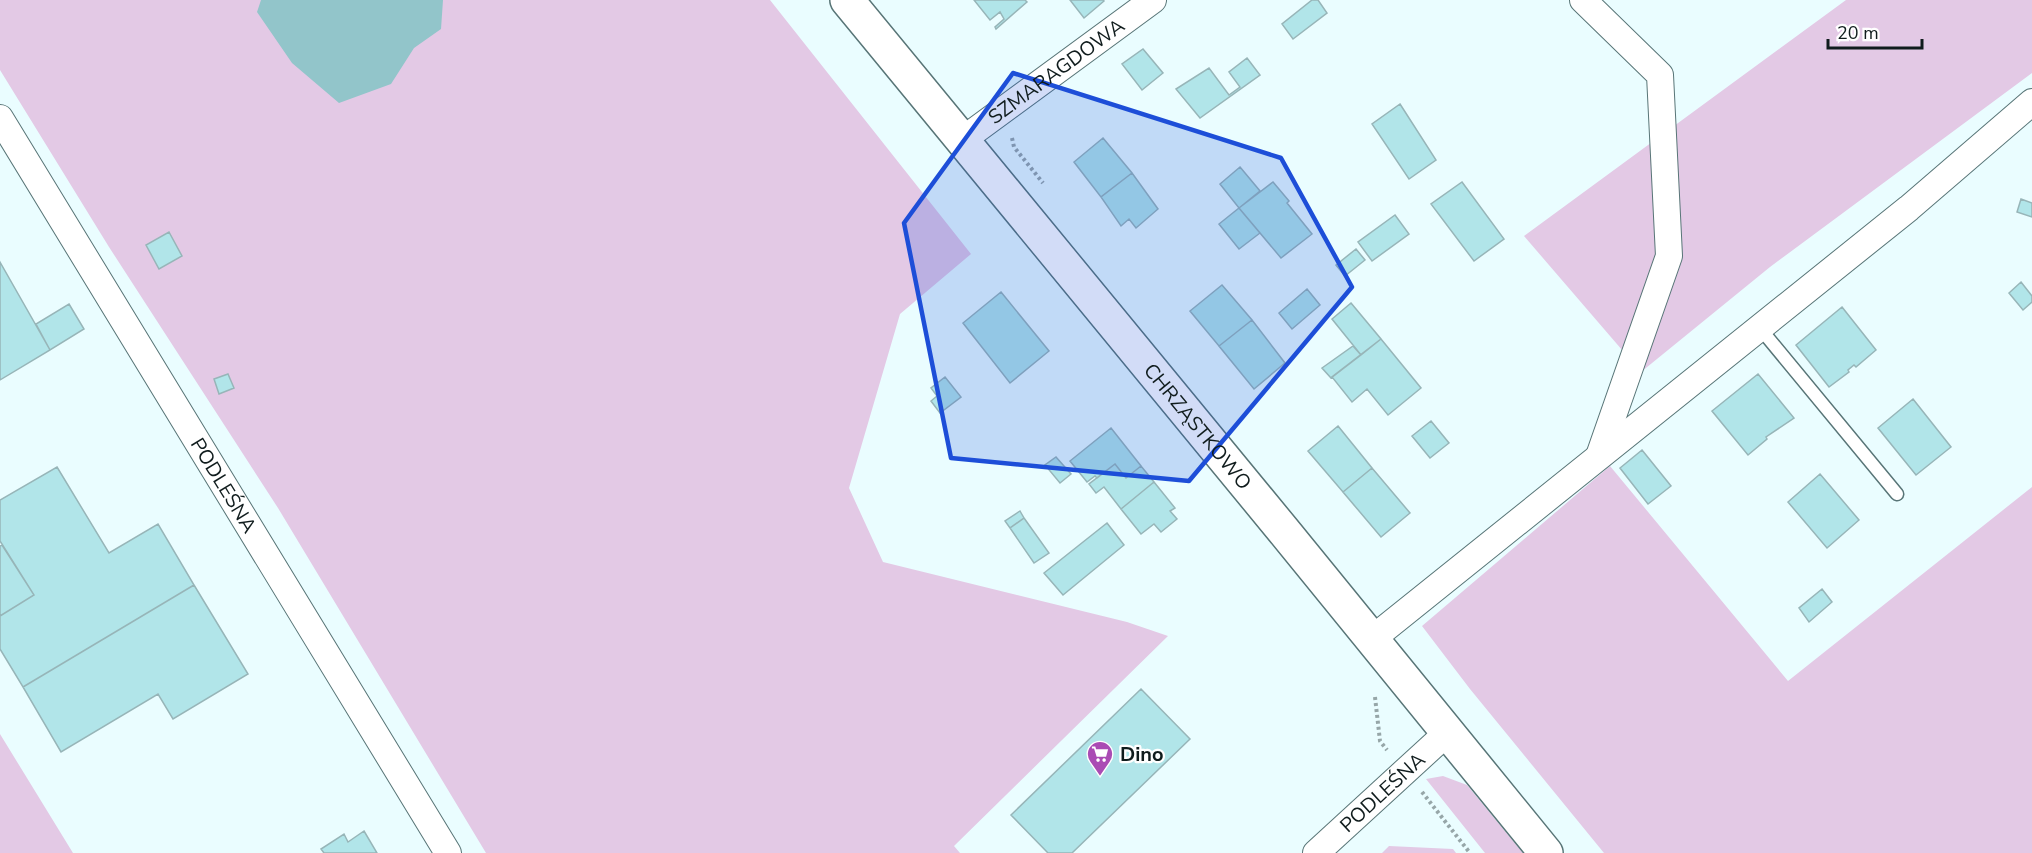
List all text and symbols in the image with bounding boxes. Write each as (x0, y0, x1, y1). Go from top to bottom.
street label: SZMARAGDOWA (982, 12, 1130, 130)
scale bar (1828, 12, 1922, 50)
text: 20 m (1837, 21, 1879, 45)
street label: CHRZĄSTKOWO (1138, 357, 1258, 495)
street label: PODLEŚNA (184, 433, 263, 538)
supermarket icon: Dino (1085, 739, 1115, 777)
place label: Dino (1120, 741, 1164, 768)
street label: PODLEŚNA (1334, 746, 1431, 838)

